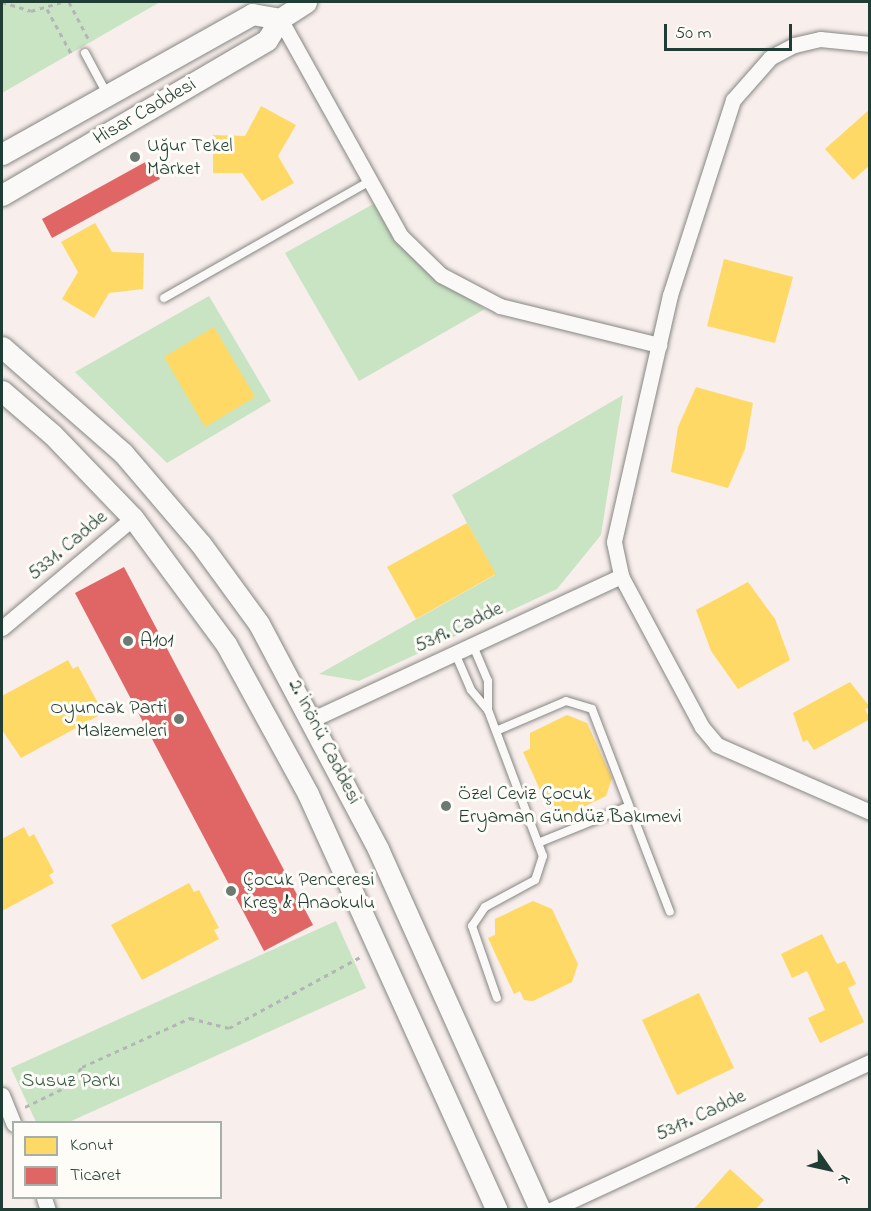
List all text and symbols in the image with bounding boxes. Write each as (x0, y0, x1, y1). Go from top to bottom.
scale bar (667, 12, 794, 50)
text: 50 m (675, 21, 712, 47)
street label: Hisar Caddesi (89, 73, 201, 151)
place label: Uğur Tekel Market (147, 134, 233, 181)
marker: Uğur Tekel Market (128, 150, 142, 164)
street label: 5331. Cadde (23, 506, 113, 586)
street label: 5319. Cadde (411, 597, 507, 659)
place label: A101 (140, 629, 174, 653)
marker: A101 (121, 634, 135, 648)
street label: 2. İnönü Caddesi (282, 675, 366, 809)
place label: Oyuncak Parti Malzemeleri (50, 696, 167, 743)
marker: Oyuncak Parti Malzemeleri (172, 712, 186, 726)
place label: Özel Ceviz Çocuk Eryaman Gündüz Bakımevi (458, 783, 682, 830)
marker: Özel Ceviz Çocuk Eryaman Gündüz Bakımevi (439, 799, 453, 813)
place label: Çocuk Penceresi Kreş & Anaokulu (243, 868, 375, 915)
marker: Çocuk Penceresi Kreş & Anaokulu (224, 884, 238, 898)
park label: Susuz Parkı (22, 1069, 120, 1093)
street label: 5317. Cadde (652, 1085, 750, 1147)
legend (12, 1121, 222, 1199)
text: Konut (70, 1133, 113, 1159)
north arrow (799, 1139, 859, 1199)
text: Ticaret (70, 1163, 121, 1189)
text: K (832, 1169, 856, 1189)

